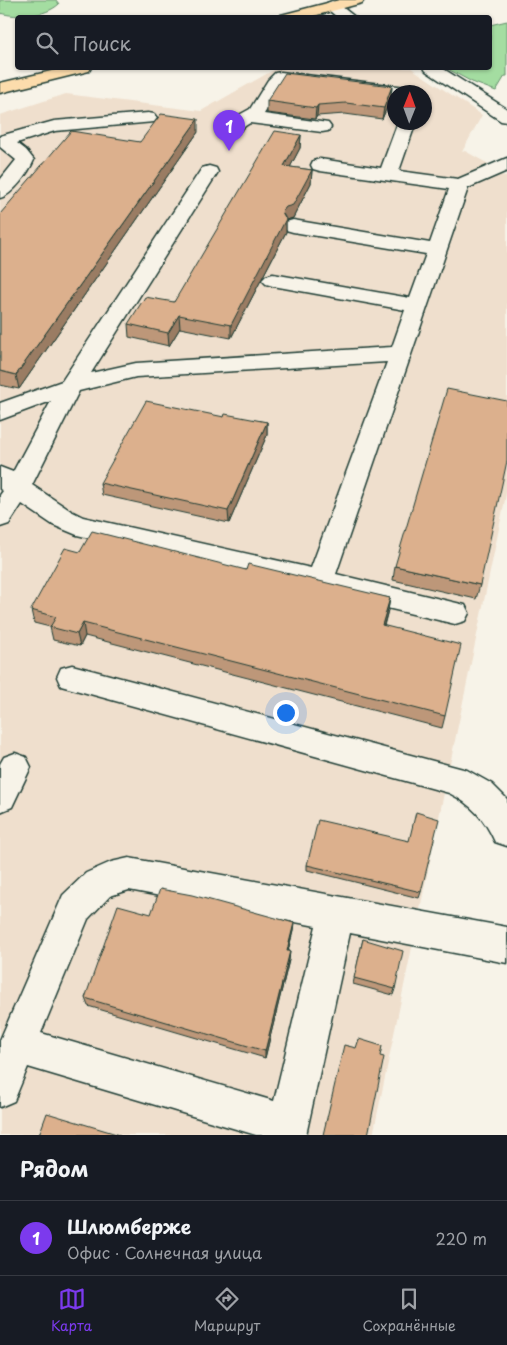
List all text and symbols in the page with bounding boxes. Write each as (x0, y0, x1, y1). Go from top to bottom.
search box (15, 15, 492, 70)
icon: search (33, 29, 61, 57)
text: Поиск (73, 29, 131, 57)
north arrow (387, 85, 432, 130)
pin: 1 (213, 110, 245, 151)
your location (273, 700, 299, 726)
text: Рядом (20, 1152, 88, 1184)
text: Шлюмберже (67, 1212, 191, 1240)
text: 1 (32, 1226, 40, 1250)
text: 220 m (436, 1226, 487, 1250)
text: Офис · Солнечная улица (67, 1240, 262, 1264)
tab: Карта (51, 1285, 92, 1336)
tab: Маршрут (194, 1285, 260, 1336)
tab: Сохранённые (362, 1285, 456, 1336)

